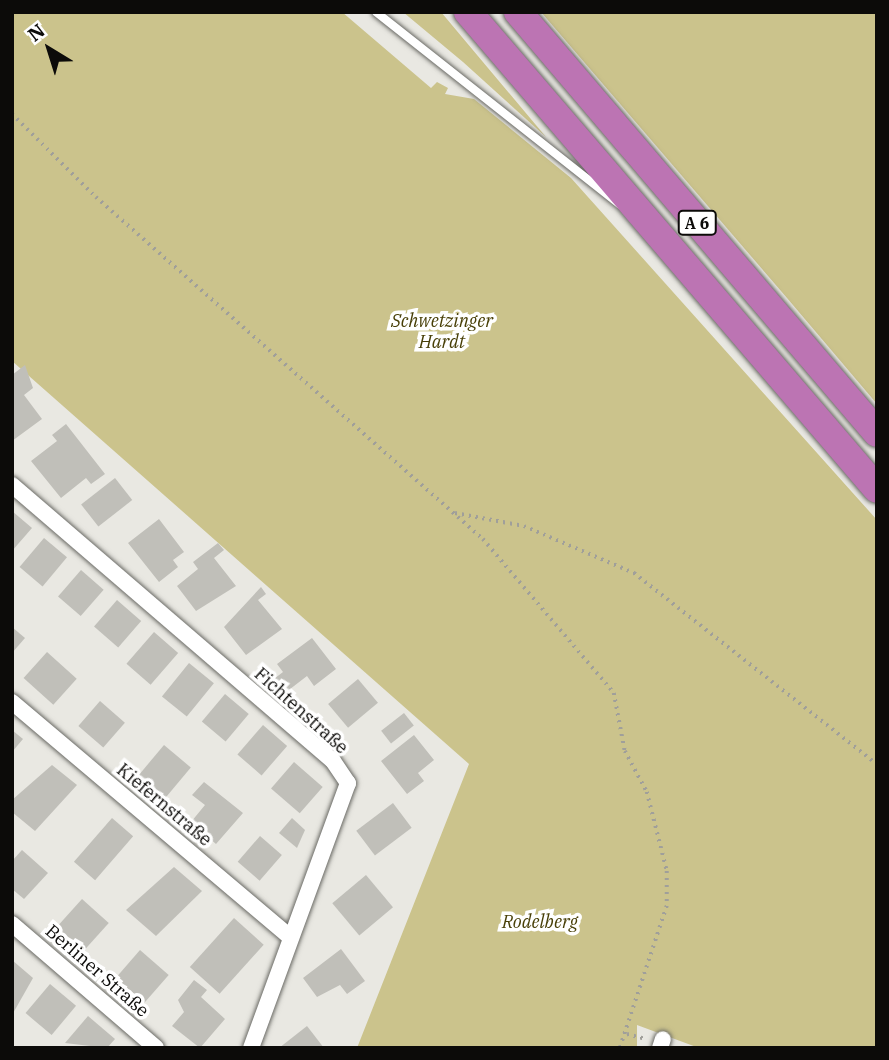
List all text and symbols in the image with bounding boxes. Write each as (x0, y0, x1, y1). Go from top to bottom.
north arrow (14, 14, 84, 84)
text: N (23, 18, 49, 47)
road number: A 6 (678, 210, 716, 236)
park label: Schwetzinger Hardt (391, 311, 493, 354)
street label: Fichtenstraße (250, 663, 352, 759)
street label: Kiefernstraße (112, 759, 216, 851)
park label: Rodelberg (502, 911, 578, 933)
street label: Berliner Straße (41, 920, 153, 1022)

